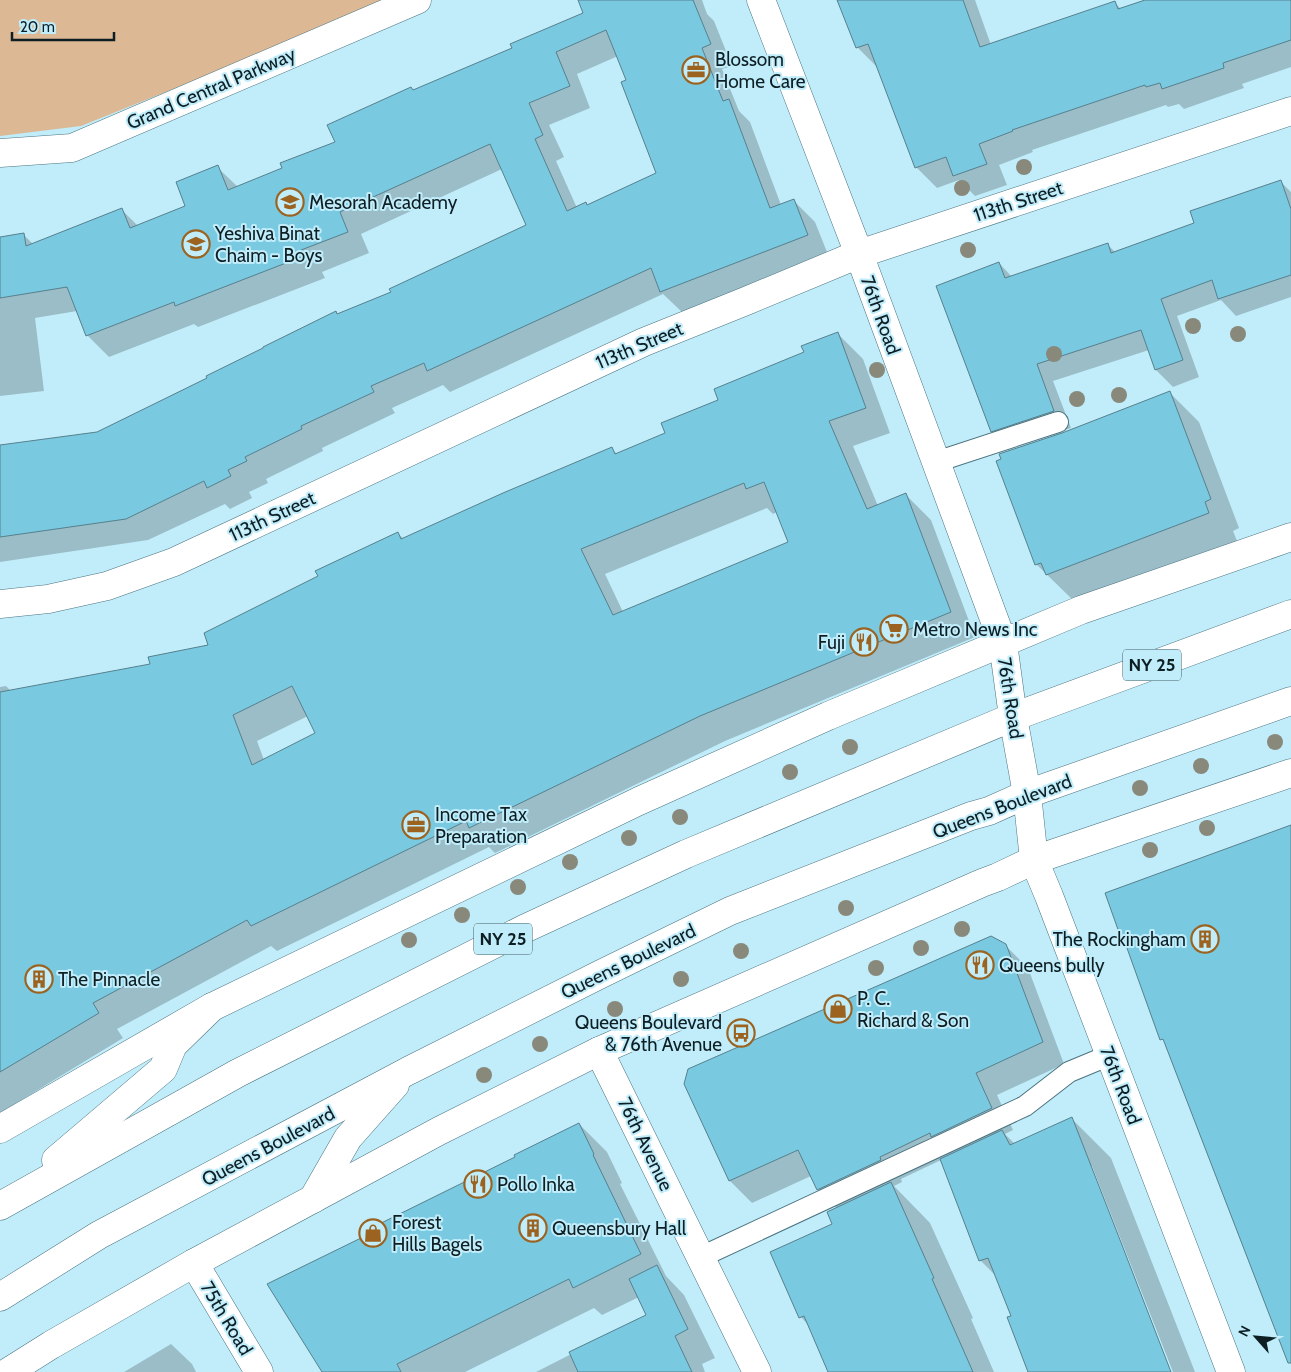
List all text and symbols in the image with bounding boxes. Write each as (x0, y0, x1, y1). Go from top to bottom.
scale bar (12, 10, 115, 42)
text: 20 m (20, 18, 55, 36)
street label: Grand Central Parkway (123, 42, 299, 134)
place label: Blossom Home Care (715, 48, 806, 93)
office icon: Blossom Home Care (681, 55, 711, 85)
street label: 113th Street (971, 176, 1066, 227)
school or university icon: Mesorah Academy (275, 187, 305, 217)
place label: Mesorah Academy (309, 191, 458, 214)
place label: Yeshiva Binat Chaim - Boys (214, 222, 323, 267)
school or university icon: Yeshiva Binat Chaim - Boys (181, 229, 211, 259)
street label: 76th Road (856, 273, 905, 358)
street label: 113th Street (592, 317, 687, 374)
street label: 113th Street (225, 486, 320, 546)
supermarket icon: Metro News Inc (879, 614, 909, 644)
place label: Metro News Inc (913, 618, 1038, 641)
restaurant icon: Fuji (849, 627, 879, 657)
place label: Fuji (818, 631, 845, 654)
road number: NY 25 (1123, 650, 1181, 680)
street label: 76th Road (993, 656, 1028, 740)
street label: Queens Boulevard (929, 769, 1075, 844)
place label: Income Tax Preparation (435, 803, 527, 848)
office icon: Income Tax Preparation (401, 810, 431, 840)
street label: Queens Boulevard (557, 919, 699, 1004)
road number: NY 25 (474, 924, 532, 954)
building icon: The Rockingham (1190, 924, 1220, 954)
place label: The Rockingham (1053, 928, 1186, 951)
restaurant icon: Queens bully (965, 950, 995, 980)
place label: Queens bully (999, 954, 1105, 977)
building icon: The Pinnacle (24, 964, 54, 994)
place label: The Pinnacle (58, 968, 160, 991)
place label: P. C. Richard & Son (857, 987, 969, 1032)
shop icon: P. C. Richard & Son (823, 994, 853, 1024)
place label: Queens Boulevard & 76th Avenue (575, 1011, 722, 1056)
bus stop icon: Queens Boulevard & 76th Avenue (726, 1018, 756, 1048)
street label: 76th Road (1095, 1043, 1146, 1128)
street label: 76th Avenue (613, 1094, 678, 1195)
street label: Queens Boulevard (198, 1102, 339, 1191)
restaurant icon: Pollo Inka (463, 1169, 493, 1199)
place label: Pollo Inka (497, 1173, 575, 1196)
place label: Forest Hills Bagels (392, 1211, 483, 1256)
building icon: Queensbury Hall (518, 1213, 548, 1243)
place label: Queensbury Hall (552, 1217, 687, 1240)
shop icon: Forest Hills Bagels (358, 1218, 388, 1248)
street label: 75th Road (196, 1277, 258, 1359)
north arrow (1231, 1312, 1281, 1362)
text: N (1234, 1323, 1255, 1340)

